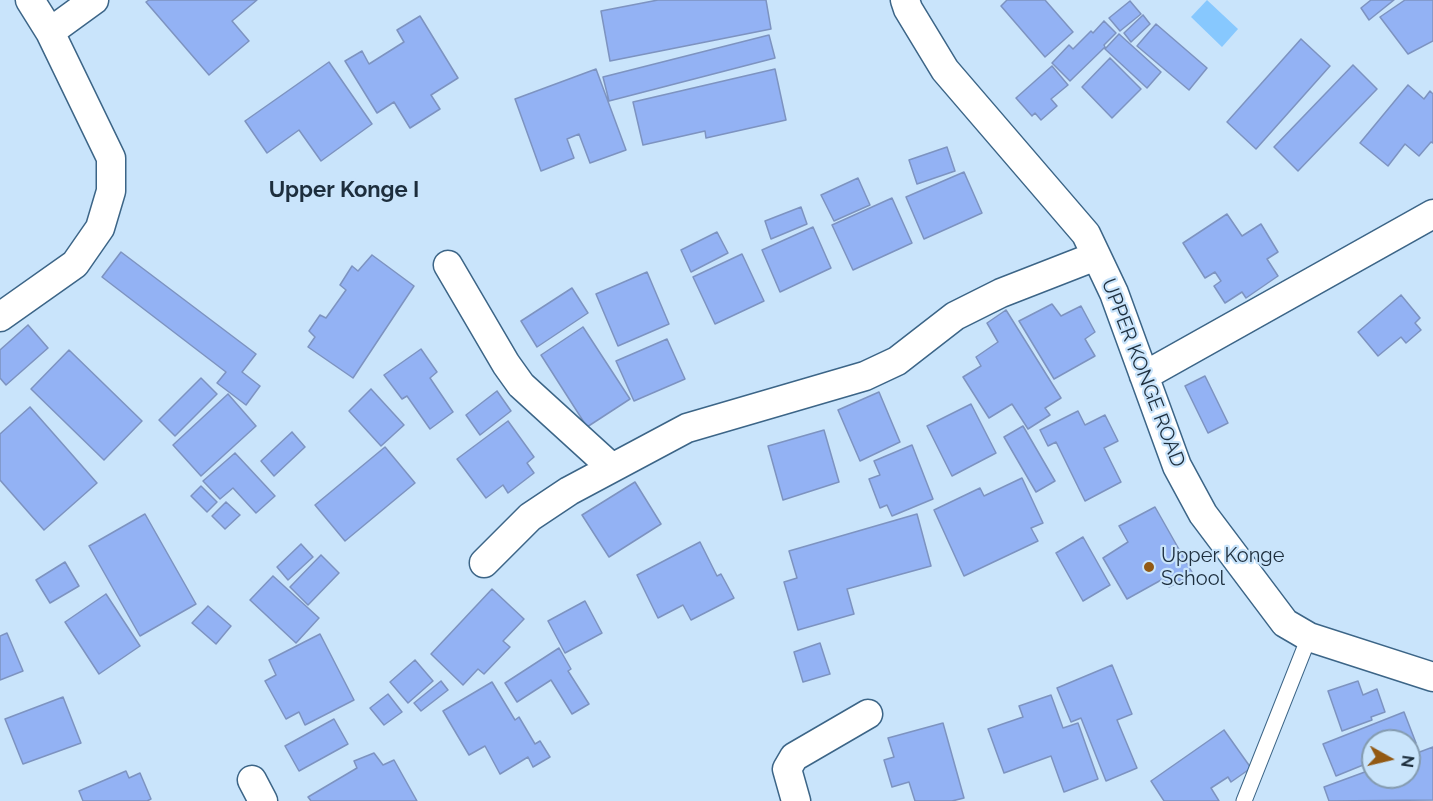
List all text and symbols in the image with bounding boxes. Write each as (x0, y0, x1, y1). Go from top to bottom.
district label: Upper Konge I (269, 177, 419, 203)
street label: UPPER KONGE ROAD (1096, 275, 1190, 471)
place label: Upper Konge School (1161, 544, 1284, 591)
marker: Upper Konge School (1142, 560, 1156, 574)
north arrow (1361, 729, 1421, 789)
text: N (1397, 754, 1418, 769)

